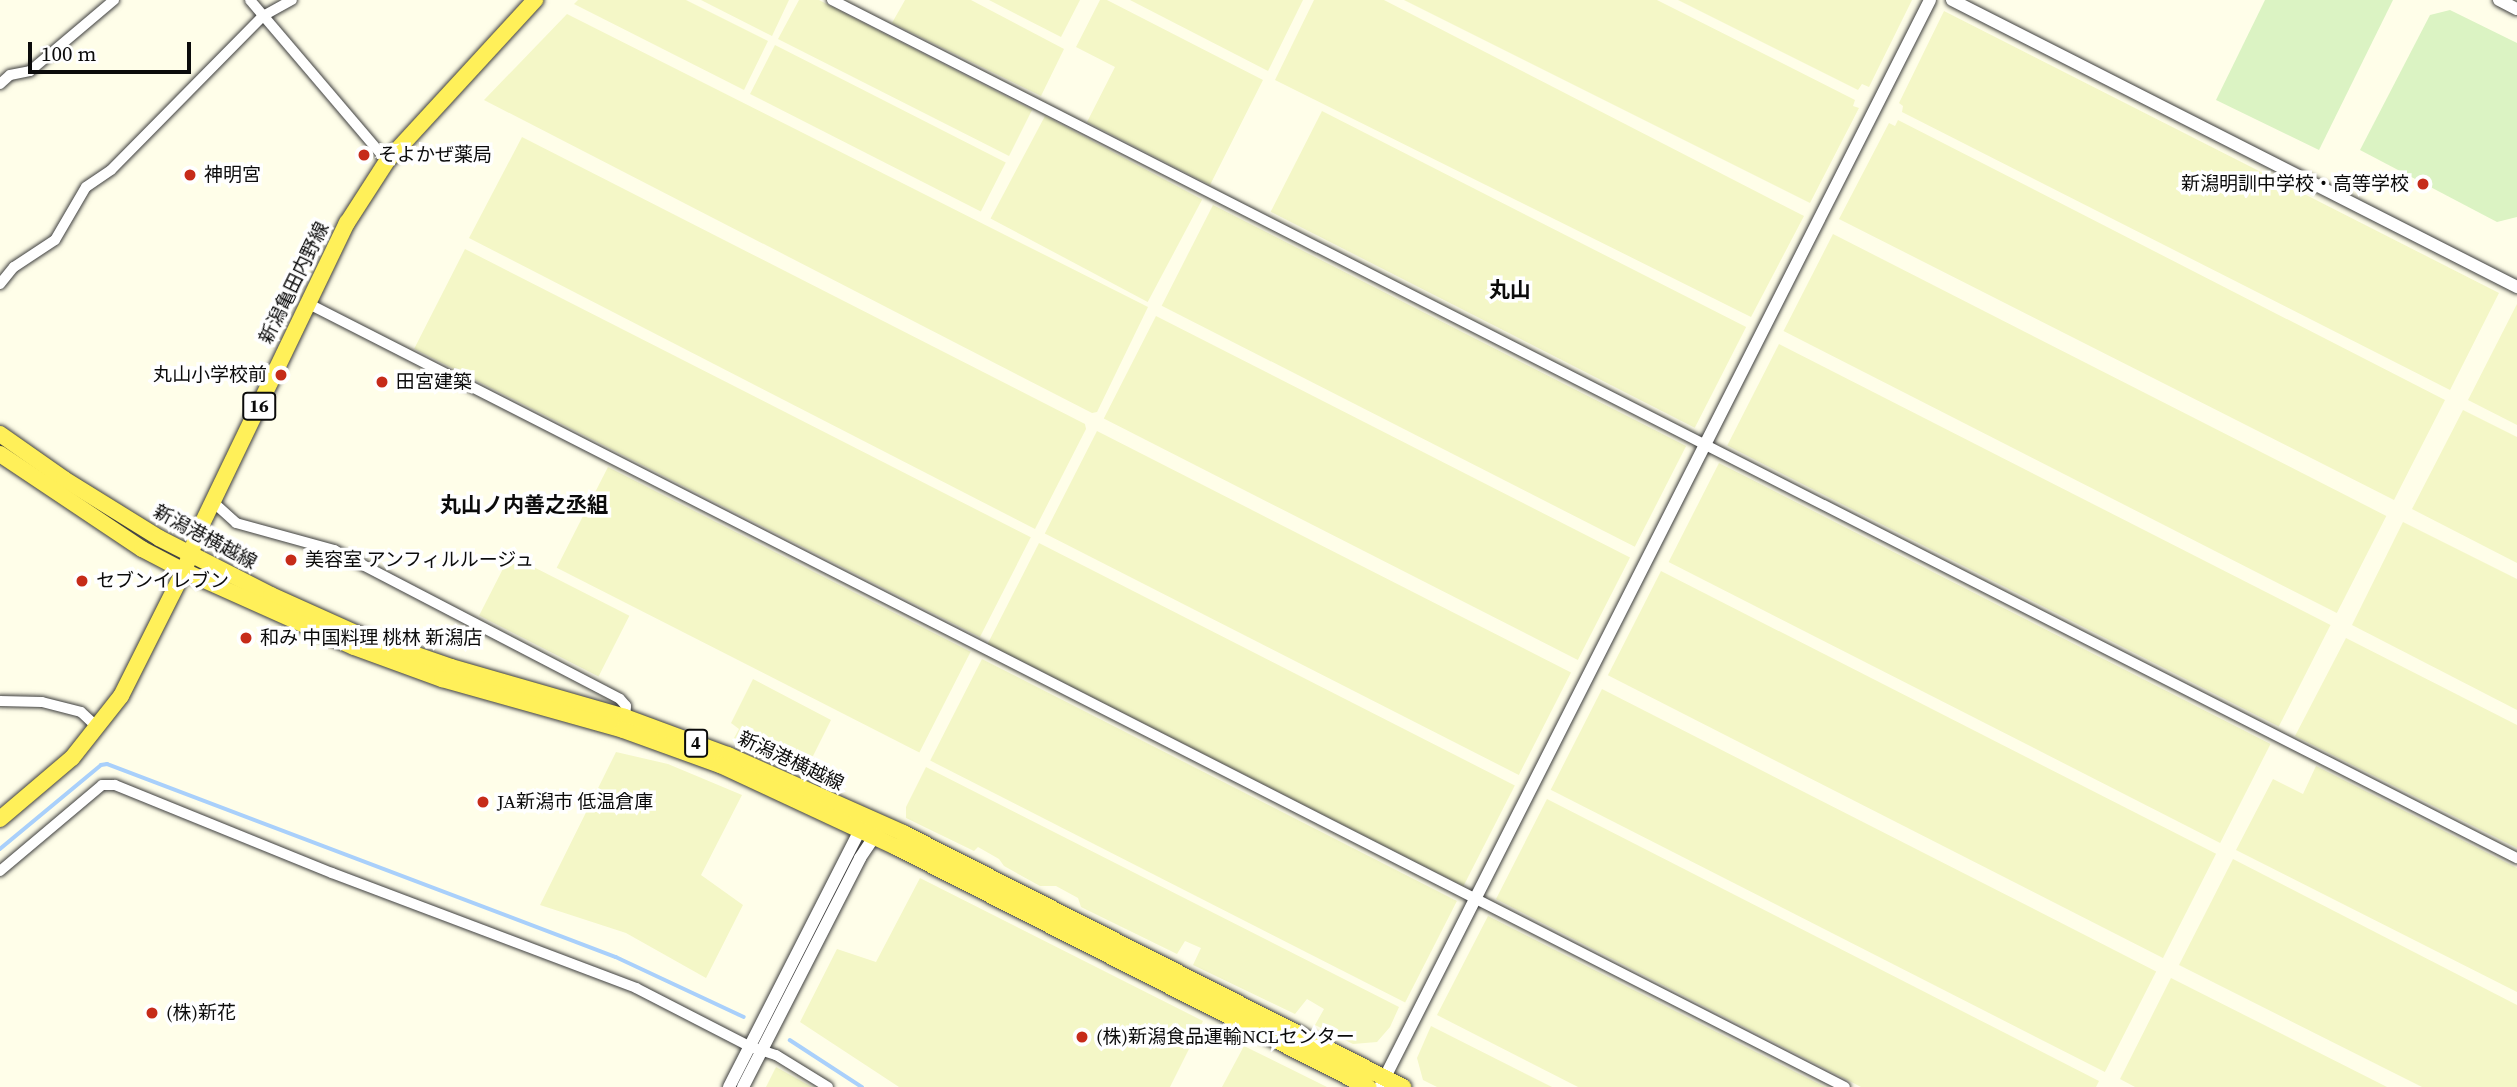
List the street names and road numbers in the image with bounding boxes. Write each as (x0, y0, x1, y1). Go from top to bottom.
street label: 新潟亀田内野線 (255, 218, 333, 348)
road number: 16 (242, 392, 276, 420)
street label: 新潟港横越線 (149, 500, 261, 574)
street label: 新潟港横越線 (735, 727, 847, 795)
road number: 4 (684, 728, 708, 758)

